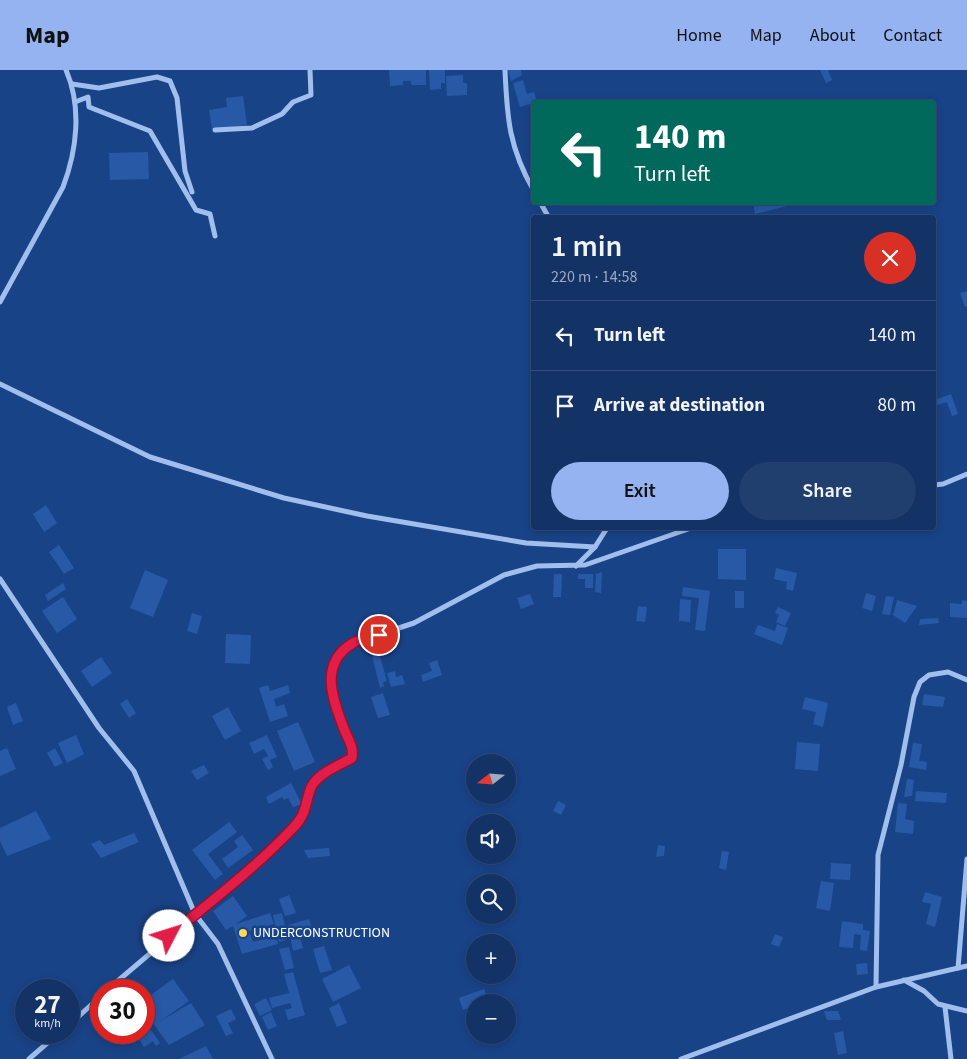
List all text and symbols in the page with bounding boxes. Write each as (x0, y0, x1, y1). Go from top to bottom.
text: Map (25, 18, 70, 53)
text: Home (676, 23, 722, 48)
text: Map (750, 23, 782, 48)
text: About (810, 23, 855, 48)
text: Contact (883, 23, 942, 48)
text: 140 m (634, 112, 726, 162)
icon: left (551, 120, 616, 185)
text: Turn left (634, 158, 710, 190)
text: 1 min (551, 225, 622, 268)
button: close (864, 232, 916, 284)
text: 220 m · 14:58 (551, 266, 638, 288)
icon: left (551, 322, 579, 350)
text: Turn left (594, 322, 665, 349)
text: 140 m (868, 322, 916, 349)
icon: arrive (551, 392, 579, 420)
text: Arrive at destination (594, 392, 765, 419)
text: 80 m (878, 392, 916, 419)
button: Exit (551, 462, 729, 520)
button: Share (739, 462, 916, 520)
pin (358, 614, 400, 656)
icon: arrive (365, 621, 393, 649)
north arrow (466, 754, 516, 804)
map controls (466, 754, 516, 1044)
button: sound (466, 814, 516, 864)
button: search (466, 874, 516, 924)
position arrow (142, 909, 194, 961)
place label: UNDERCONSTRUCTION (253, 923, 390, 943)
marker: UNDERCONSTRUCTION (237, 927, 249, 939)
button: + (466, 934, 516, 984)
speed limit sign: 30 (90, 979, 155, 1044)
text: 27 (34, 987, 61, 1023)
button: − (466, 994, 516, 1044)
text: km/h (34, 1015, 61, 1032)

